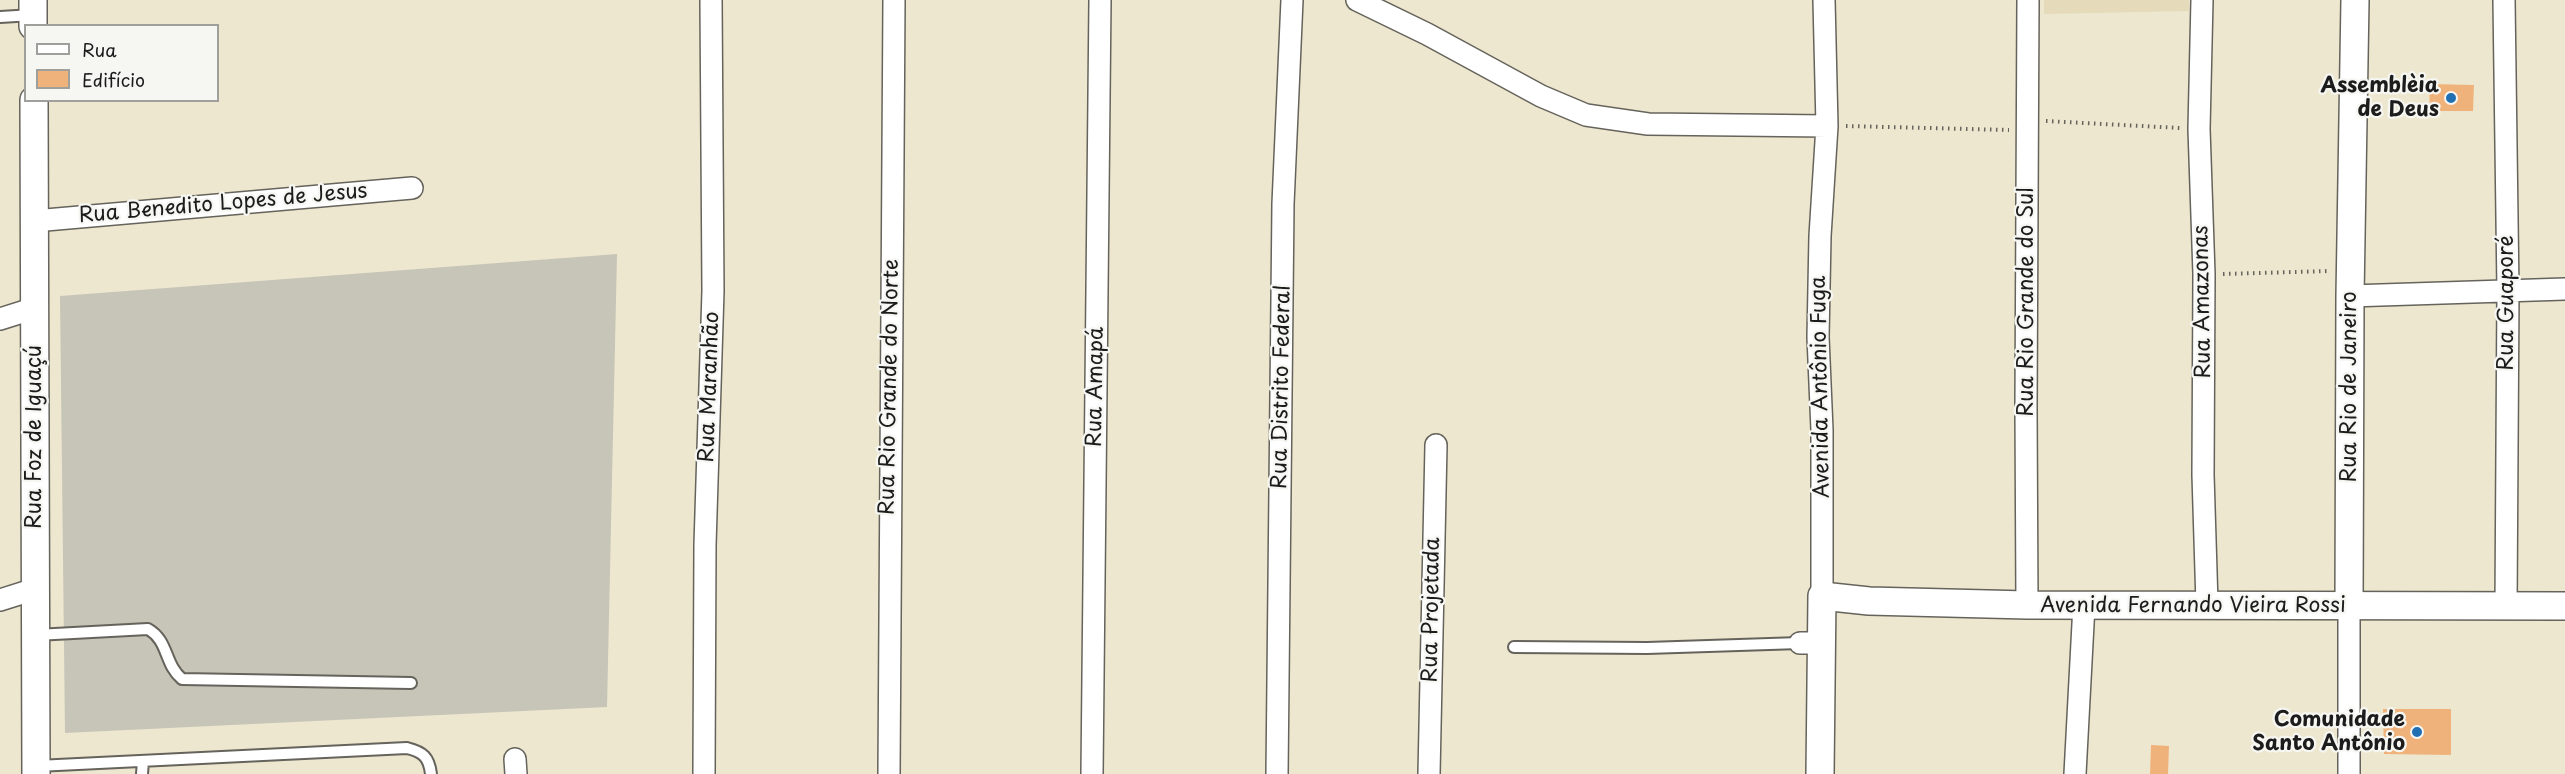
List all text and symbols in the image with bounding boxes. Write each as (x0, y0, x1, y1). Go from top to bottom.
legend (24, 24, 219, 102)
text: Rua (82, 36, 117, 63)
text: Edifício (82, 66, 145, 93)
place label: Assemblèia de Deus (2321, 73, 2439, 123)
marker: Assemblèia de Deus (2444, 91, 2458, 105)
street label: Rua Benedito Lopes de Jesus (78, 179, 368, 229)
street label: Rua Rio Grande do Sul (2014, 187, 2040, 417)
street label: Rua Amazonas (2189, 225, 2217, 379)
street label: Rua Guaporé (2494, 235, 2520, 371)
street label: Rua Rio Grande do Norte (875, 259, 905, 515)
street label: Avenida Antônio Fuga (1806, 276, 1836, 498)
street label: Rua Distrito Federal (1268, 285, 1296, 489)
street label: Rua Rio de Janeiro (2337, 291, 2363, 483)
street label: Rua Maranhão (695, 311, 725, 463)
street label: Rua Amapá (1082, 327, 1110, 447)
street label: Rua Foz de Iguaçú (22, 345, 48, 529)
street label: Rua Projetada (1418, 537, 1446, 683)
street label: Avenida Fernando Vieira Rossi (2040, 593, 2346, 619)
place label: Comunidade Santo Antônio (2252, 707, 2405, 757)
marker: Comunidade Santo Antônio (2410, 725, 2424, 739)

